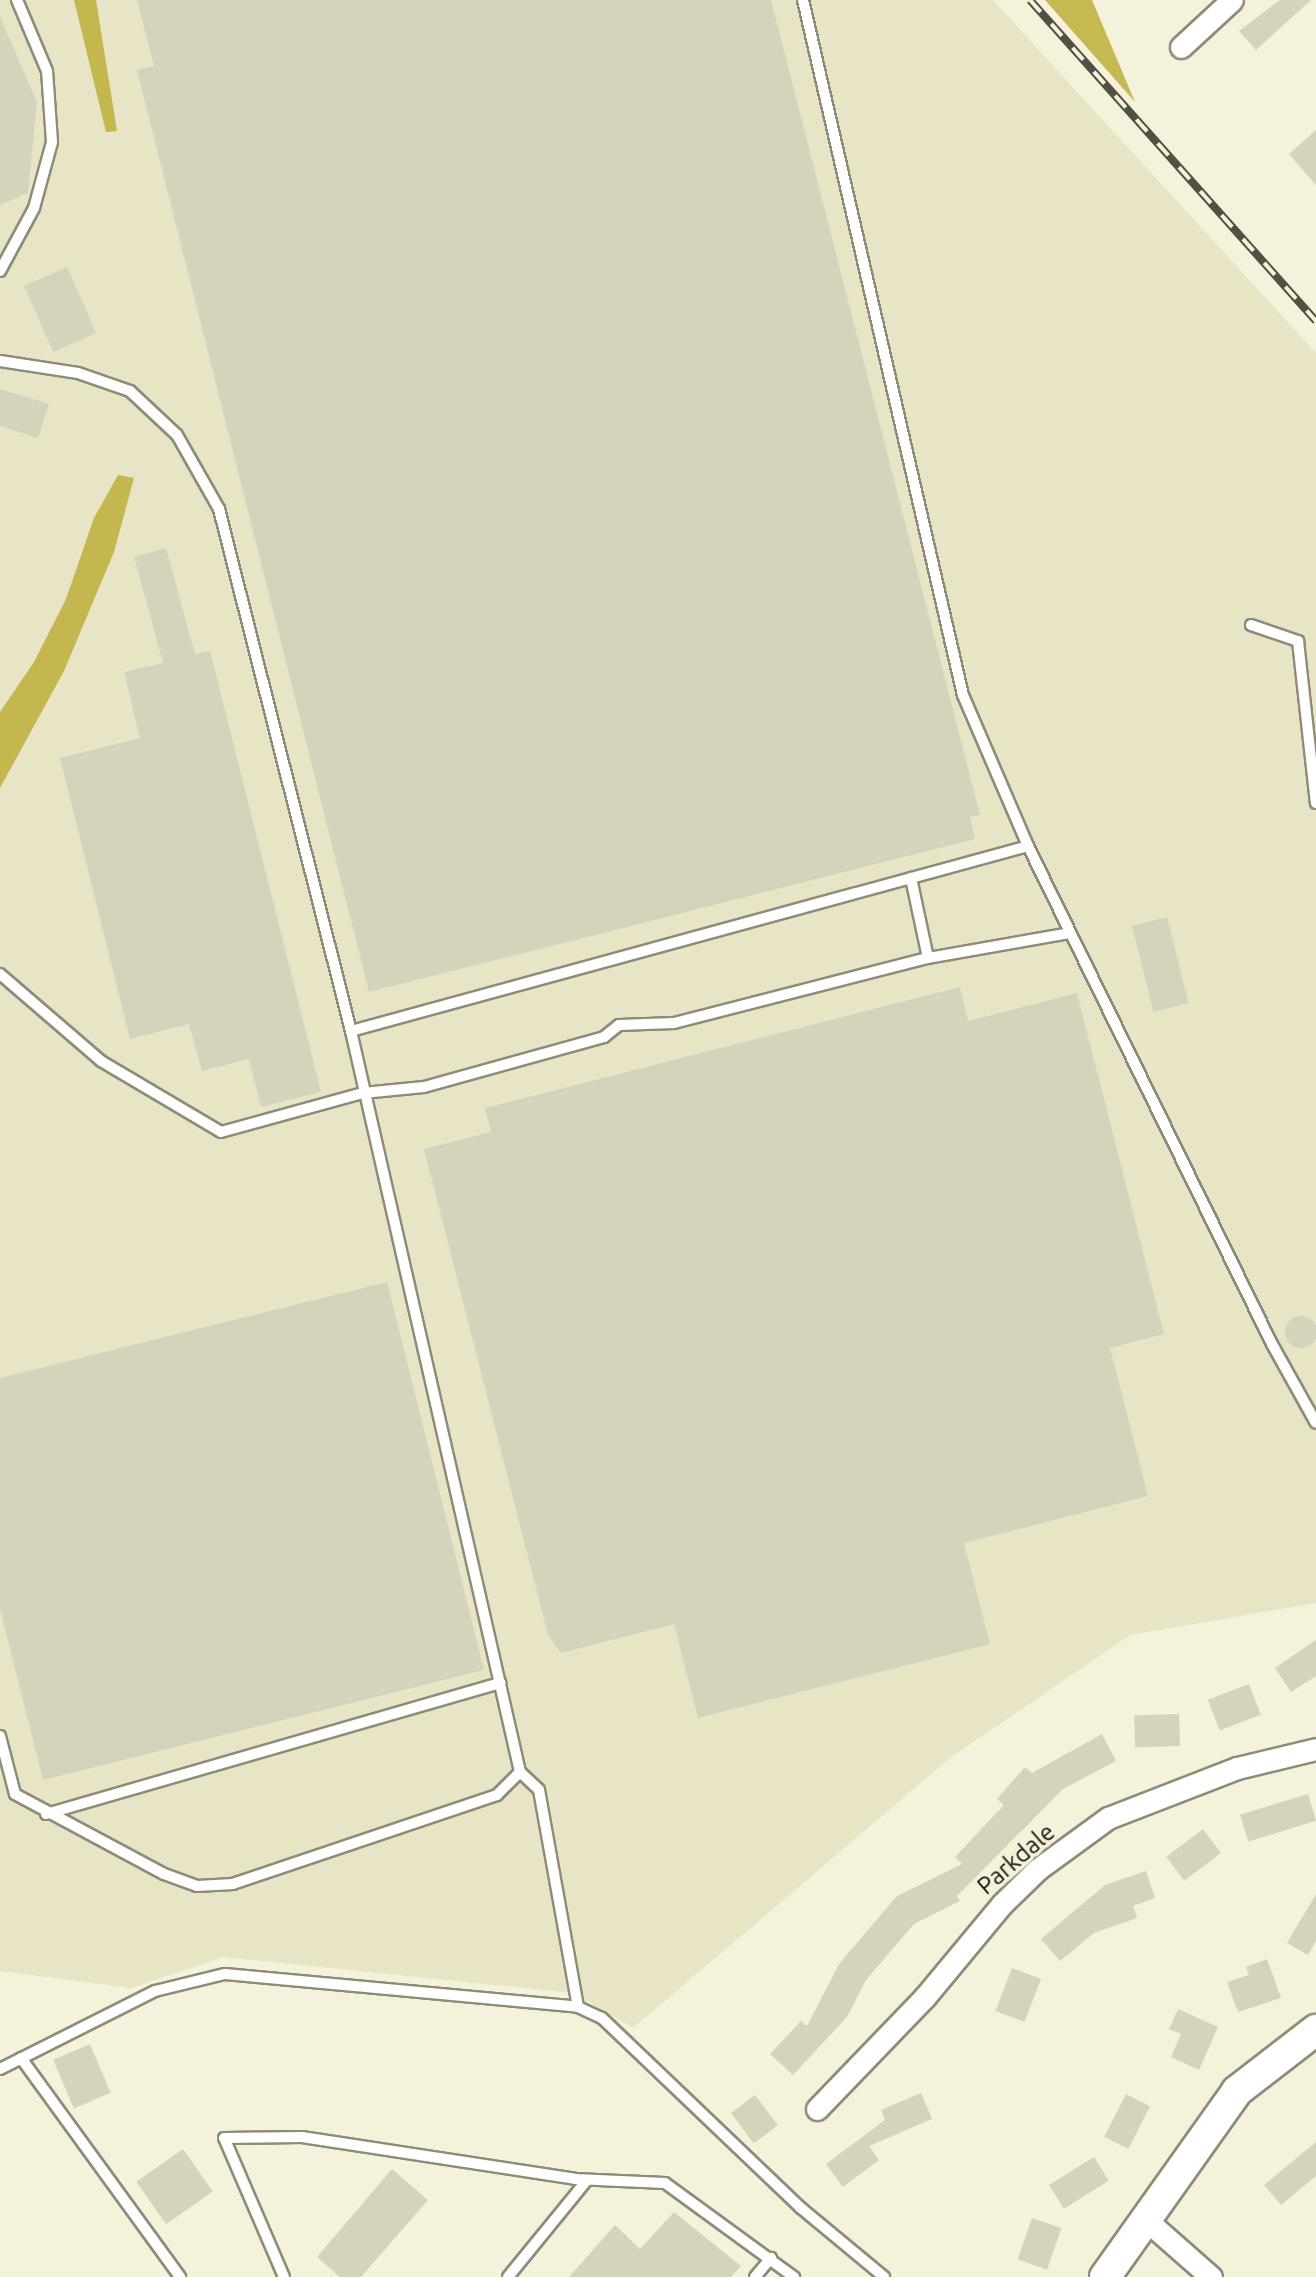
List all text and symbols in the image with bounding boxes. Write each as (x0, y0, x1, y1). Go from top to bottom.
street label: Parkdale (971, 1818, 1061, 1900)

